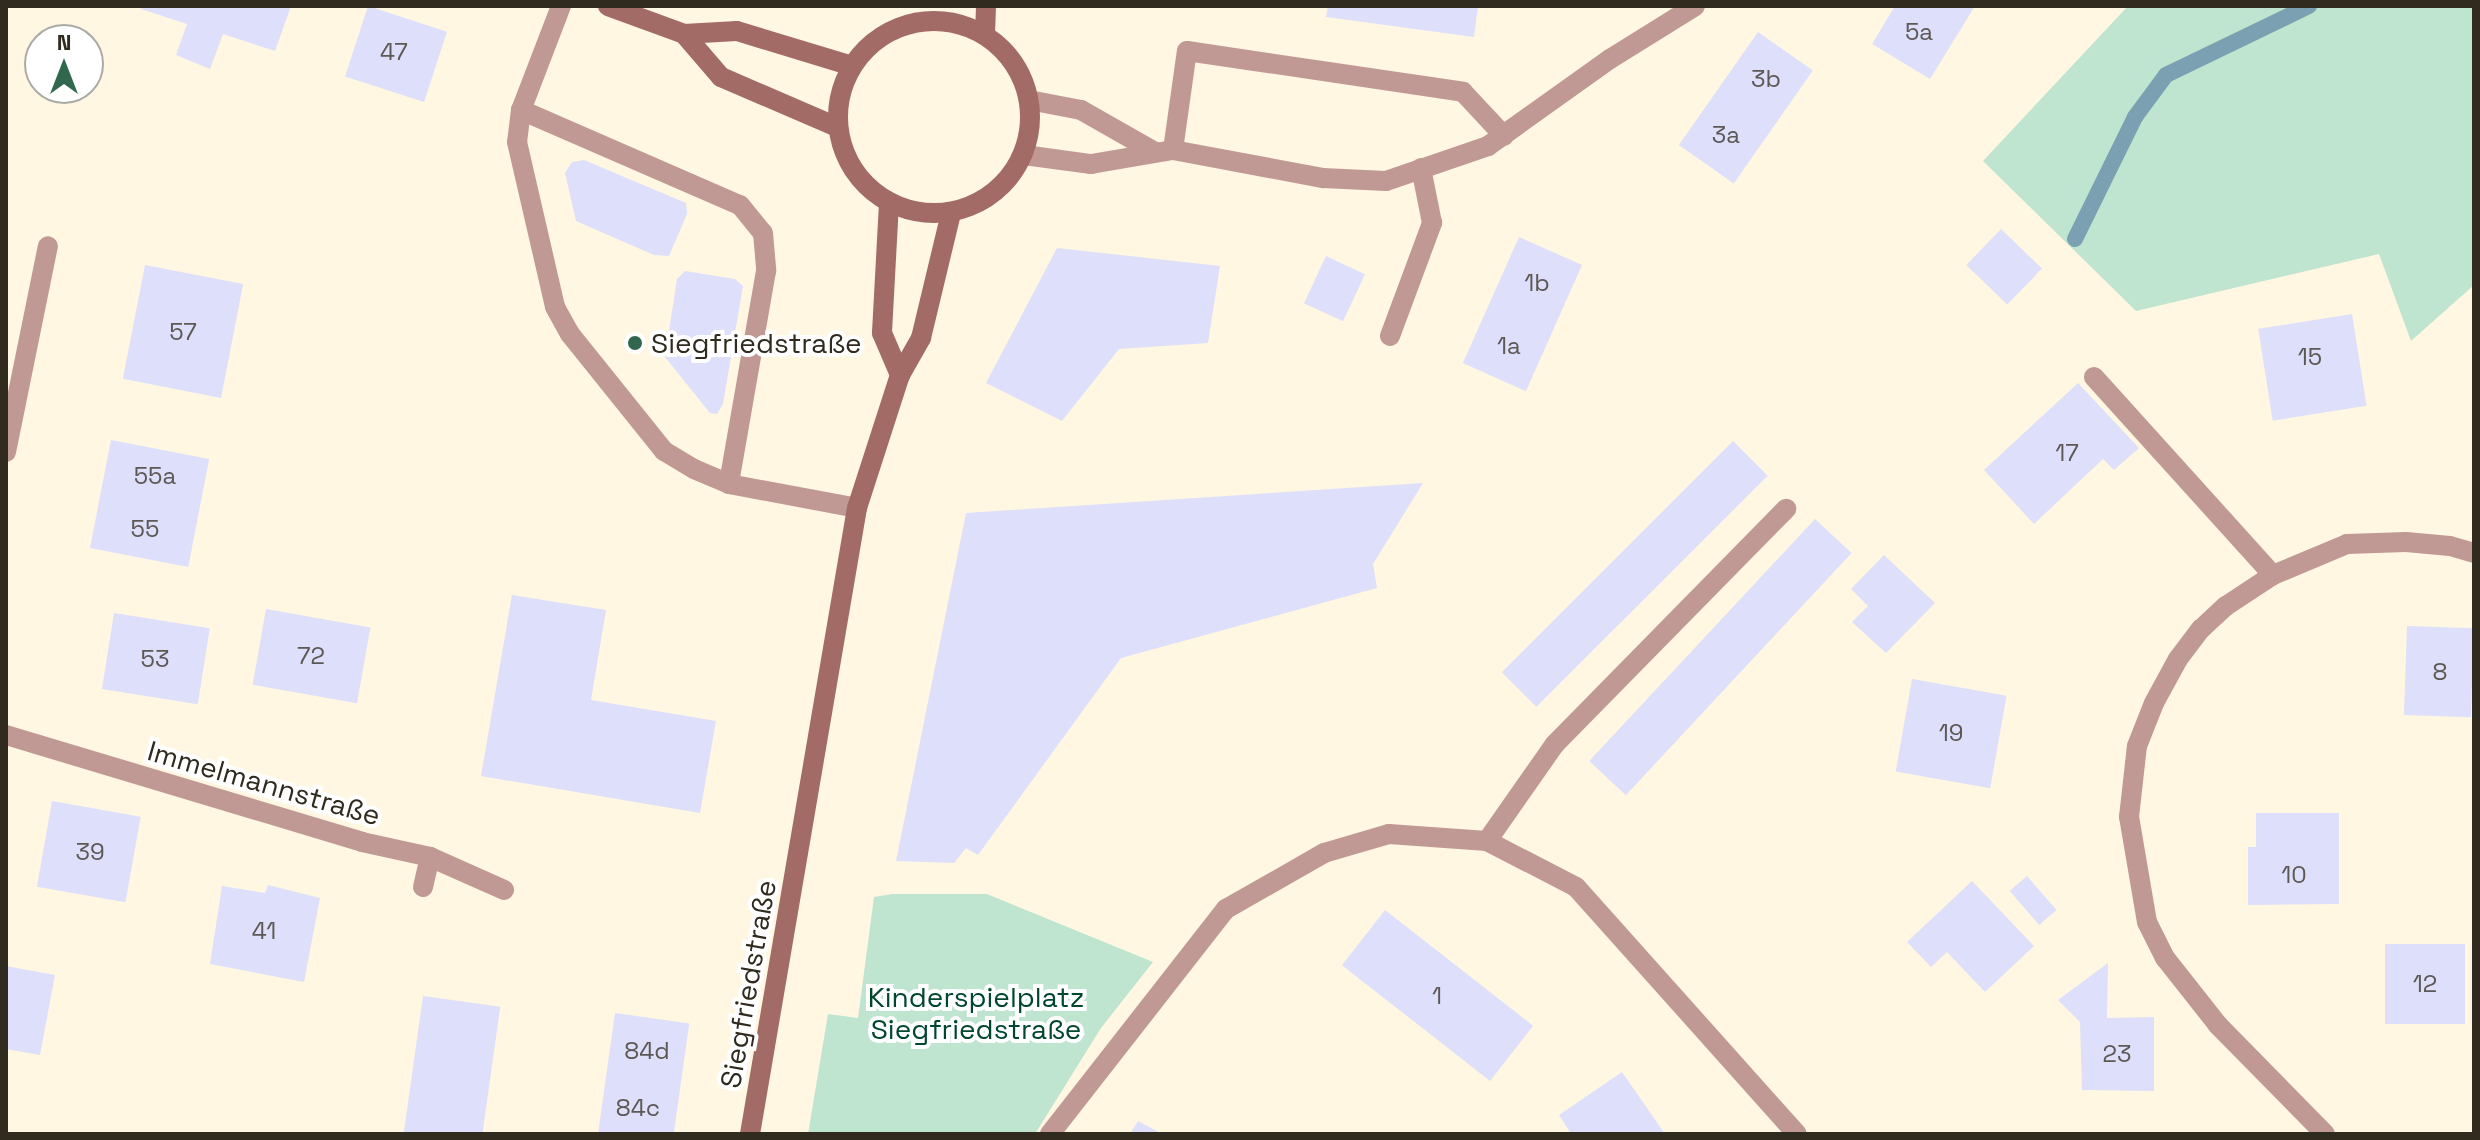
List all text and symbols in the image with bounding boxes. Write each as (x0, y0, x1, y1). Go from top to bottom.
house number: 5a (1905, 18, 1933, 46)
north arrow (24, 24, 104, 104)
text: N (57, 28, 71, 56)
house number: 47 (380, 38, 408, 66)
house number: 3b (1751, 65, 1781, 93)
house number: 3a (1712, 121, 1740, 149)
house number: 1b (1524, 269, 1550, 297)
house number: 57 (169, 318, 197, 346)
place label: Siegfriedstraße (651, 326, 862, 360)
house number: 1a (1497, 332, 1521, 360)
marker: Siegfriedstraße (626, 334, 644, 352)
house number: 15 (2298, 343, 2322, 371)
house number: 17 (2055, 439, 2079, 467)
house number: 55a (134, 462, 176, 490)
house number: 55 (131, 515, 159, 543)
house number: 72 (297, 642, 325, 670)
house number: 53 (141, 645, 169, 673)
house number: 8 (2433, 658, 2447, 686)
house number: 19 (1939, 719, 1963, 747)
street label: Immelmannstraße (144, 734, 384, 832)
house number: 39 (75, 838, 105, 866)
house number: 10 (2281, 861, 2307, 889)
street label: Siegfriedstraße (713, 877, 783, 1091)
house number: 41 (252, 917, 276, 945)
house number: 12 (2413, 970, 2437, 998)
park label: Kinderspielplatz Siegfriedstraße (868, 980, 1084, 1046)
house number: 1 (1432, 982, 1442, 1010)
house number: 84d (624, 1037, 670, 1065)
house number: 23 (2103, 1040, 2131, 1068)
house number: 84c (616, 1094, 660, 1122)

